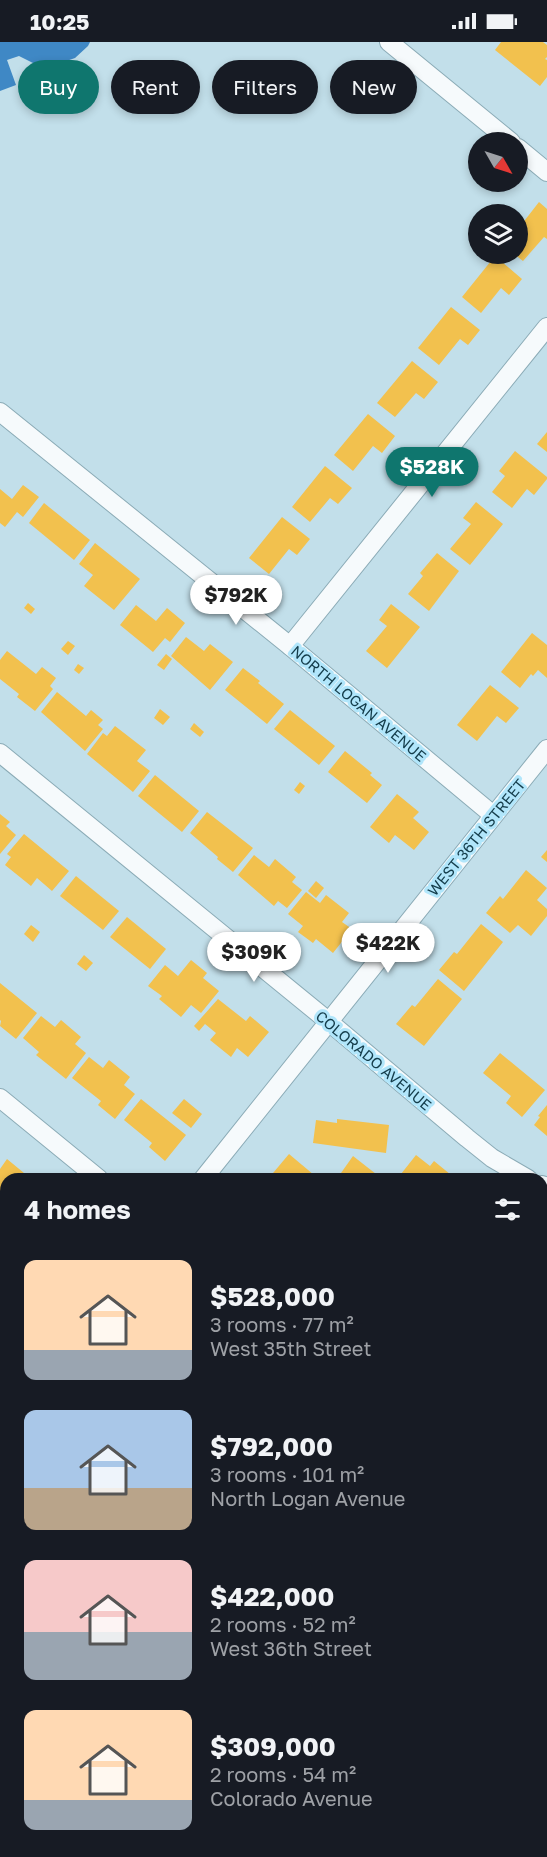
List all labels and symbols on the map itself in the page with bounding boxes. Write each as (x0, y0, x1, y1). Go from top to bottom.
north arrow (468, 132, 528, 192)
pin: $528K (390, 447, 474, 498)
pin: $792K (194, 575, 278, 626)
street label: NORTH LOGAN AVENUE (288, 641, 430, 765)
street label: WEST 36TH STREET (423, 775, 529, 899)
pin: $422K (346, 923, 430, 974)
pin: $309K (212, 932, 296, 983)
street label: COLORADO AVENUE (313, 1006, 435, 1114)

